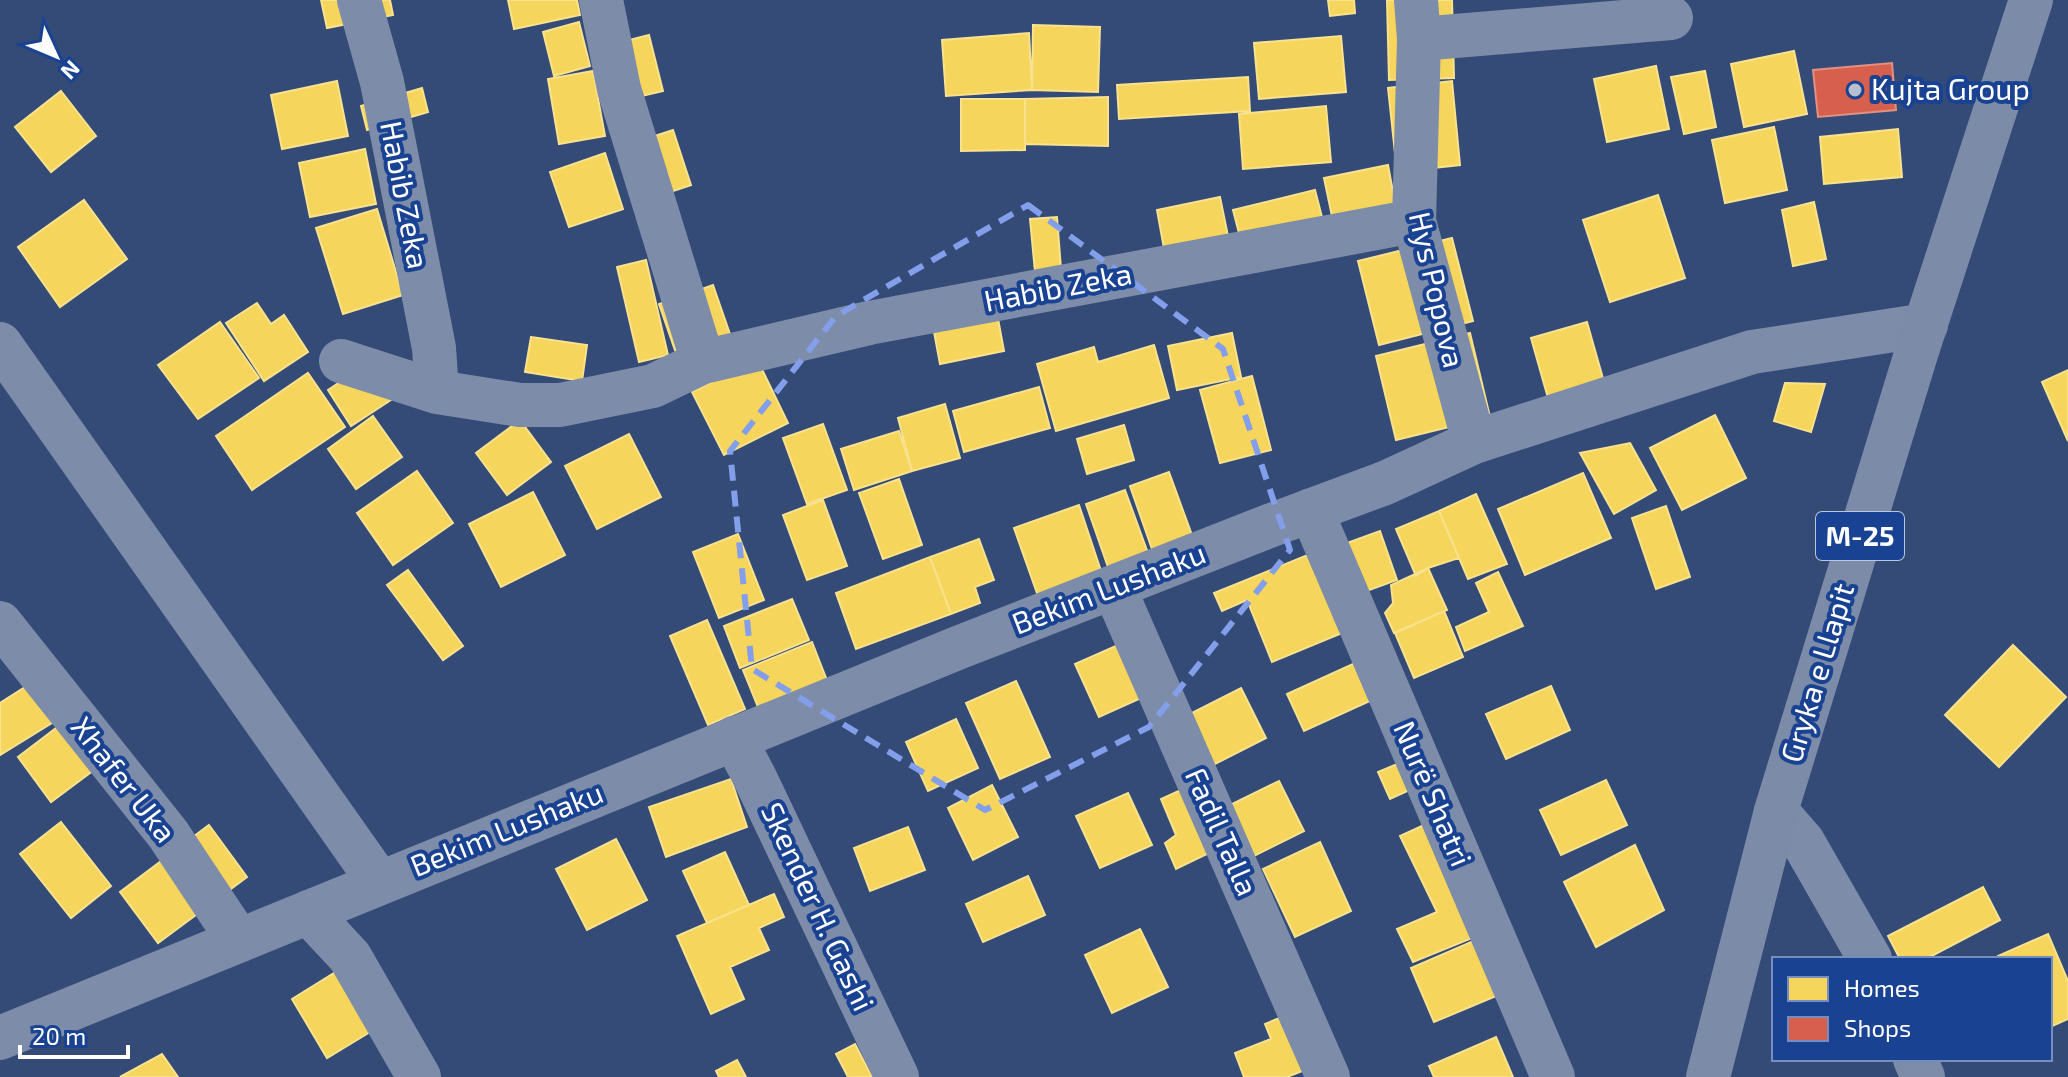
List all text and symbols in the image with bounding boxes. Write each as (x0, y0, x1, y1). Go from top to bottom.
north arrow (16, 16, 96, 96)
text: N (56, 56, 86, 85)
place label: Kujta Group (1871, 70, 2030, 106)
marker: Kujta Group (1846, 81, 1864, 99)
street label: Habib Zeka (374, 118, 438, 272)
street label: Hys Popova (1403, 208, 1473, 371)
street label: Habib Zeka (981, 254, 1135, 318)
road number: M-25 (1816, 512, 1904, 560)
street label: Bekim Lushaku (1006, 534, 1210, 641)
street label: Gryka e Llapit (1772, 579, 1860, 766)
street label: Xhafer Uka (64, 709, 185, 849)
street label: Nurë Shatri (1387, 715, 1481, 871)
street label: Fadil Talla (1179, 762, 1267, 901)
street label: Bekim Lushaku (405, 773, 608, 883)
street label: Skender H. Gashi (755, 796, 883, 1016)
legend (1772, 957, 2052, 1061)
text: Homes (1844, 973, 1920, 1002)
scale bar (20, 1009, 128, 1059)
text: Shops (1844, 1013, 1911, 1042)
text: 20 m (32, 1021, 86, 1050)

